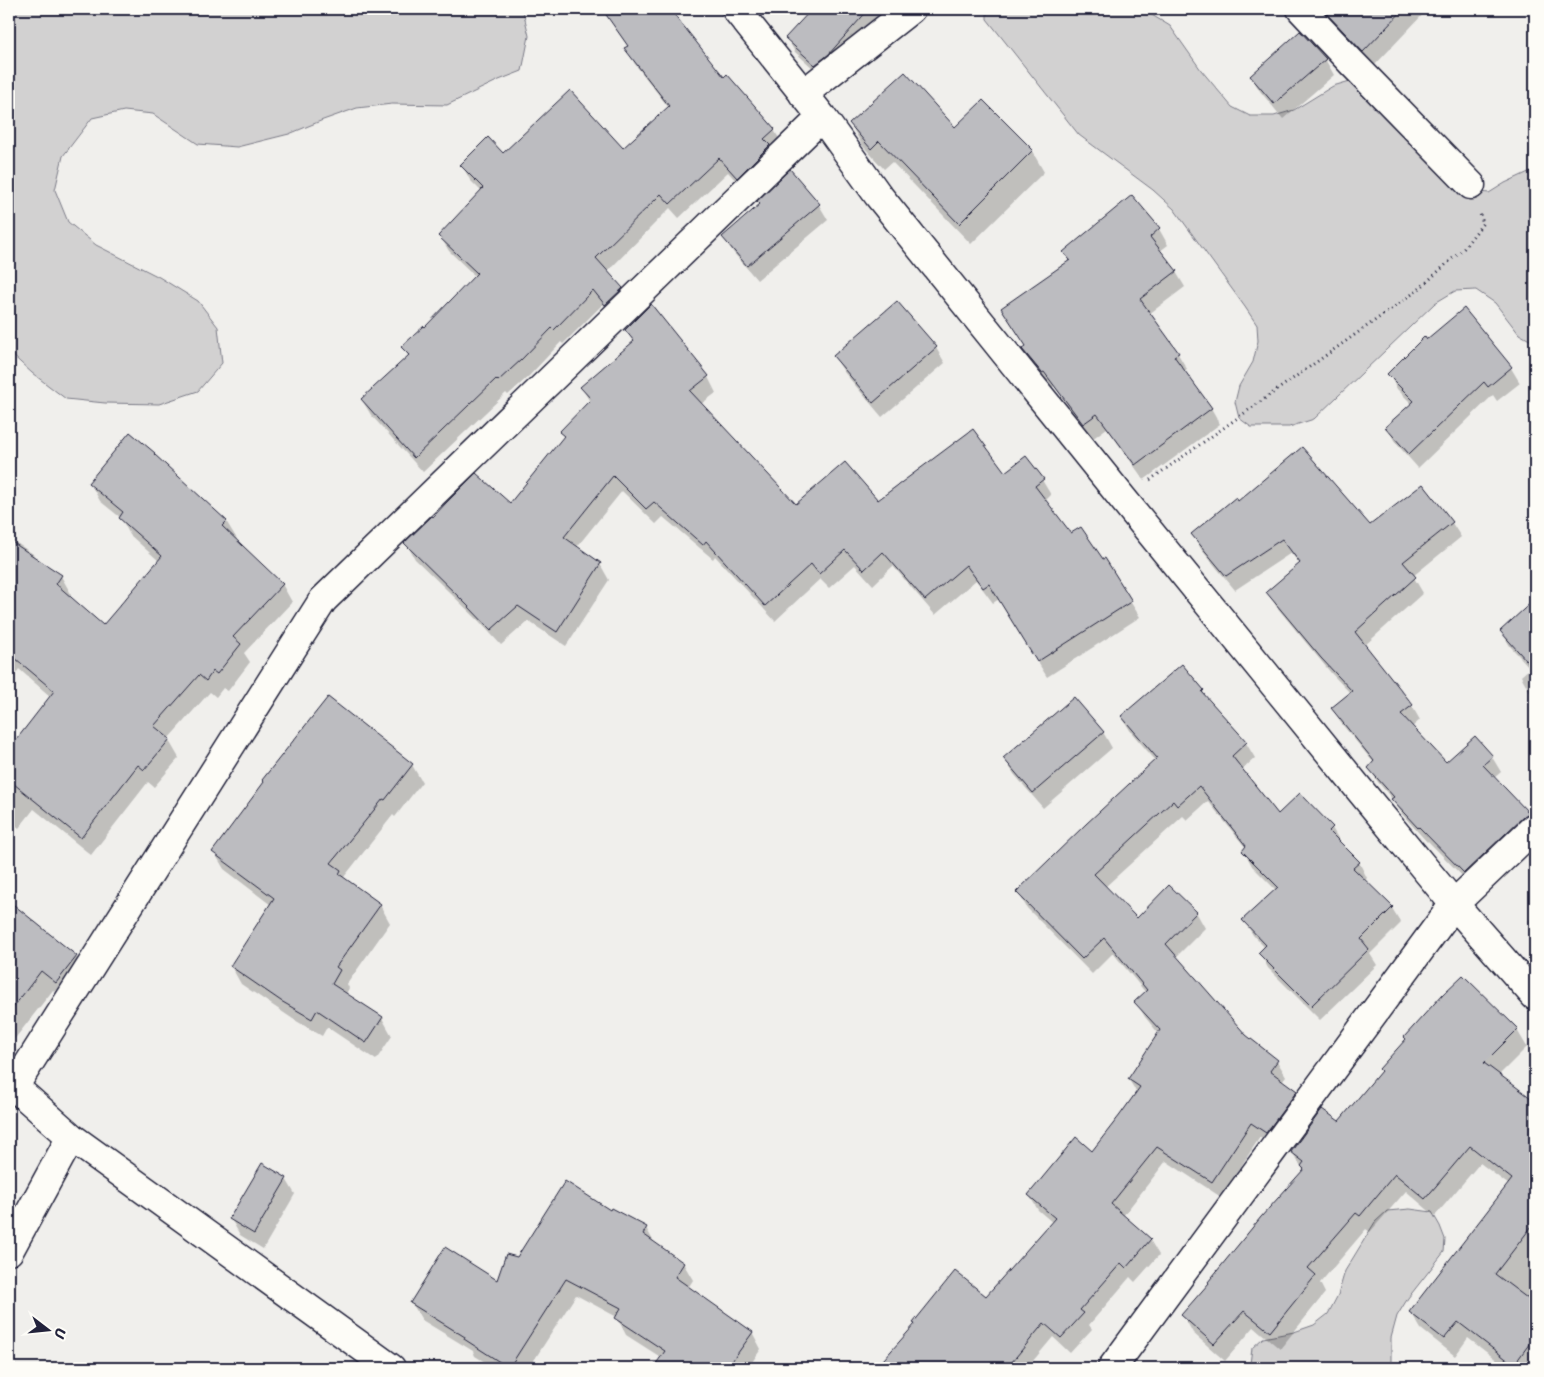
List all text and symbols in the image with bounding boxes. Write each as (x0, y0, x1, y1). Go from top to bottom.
north arrow (22, 1304, 72, 1354)
text: U (47, 1326, 73, 1342)

